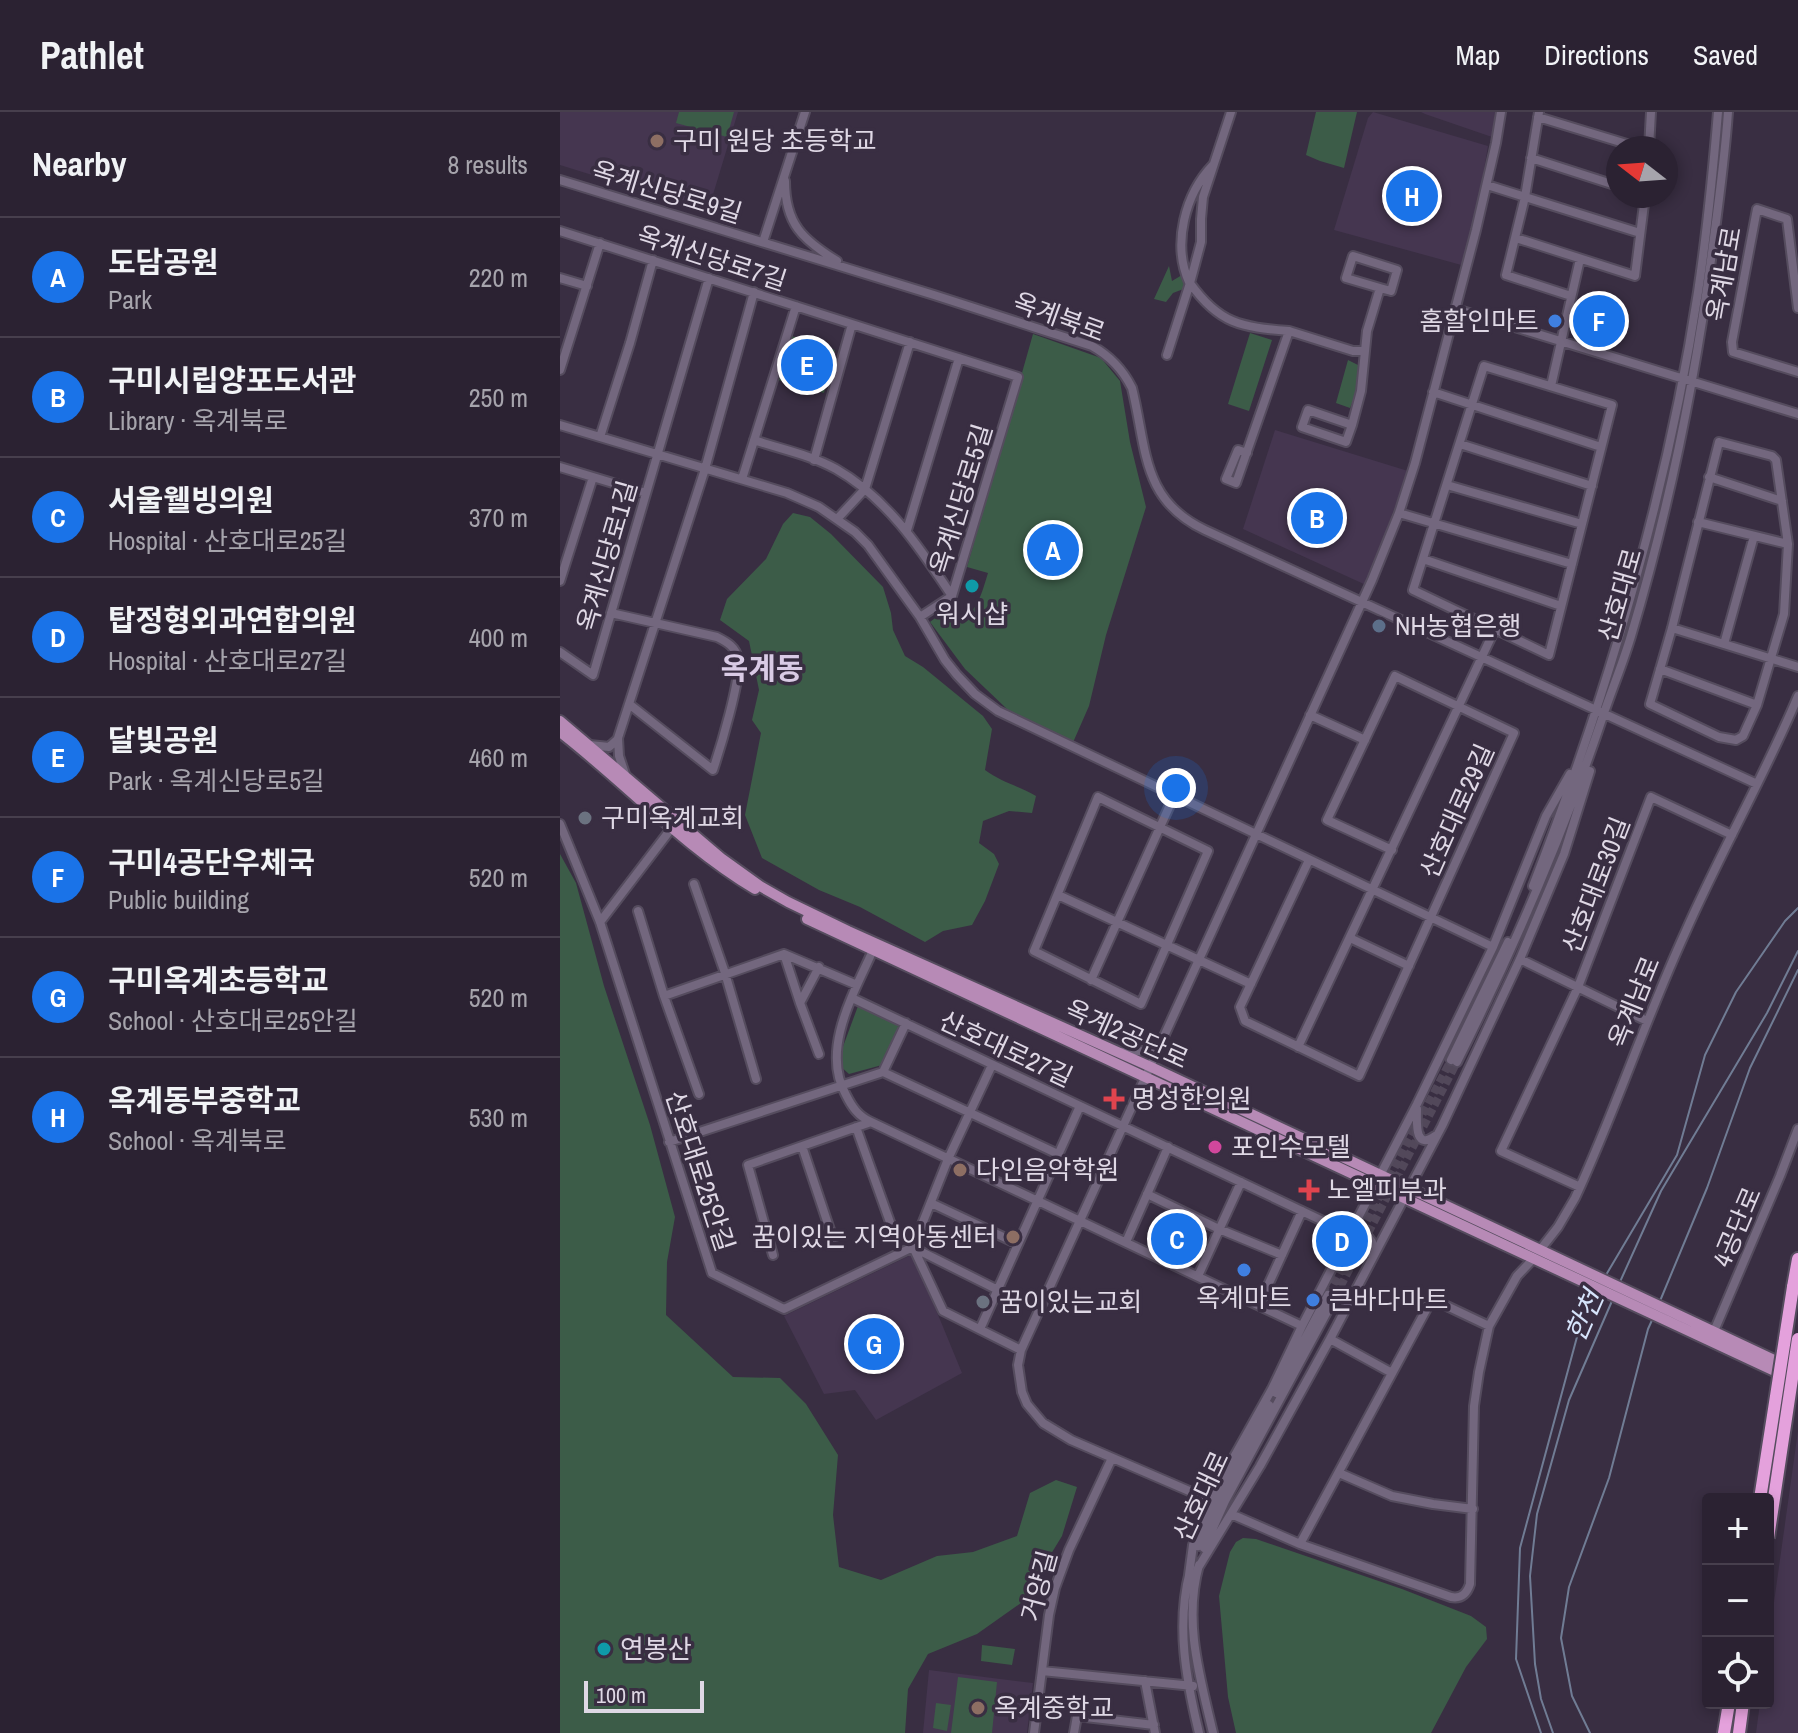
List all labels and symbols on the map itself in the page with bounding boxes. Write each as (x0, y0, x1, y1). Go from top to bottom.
place label: 구미 원당 초등학교 (673, 123, 876, 158)
marker: 구미 원당 초등학교 (648, 132, 666, 150)
north arrow (1606, 136, 1678, 208)
street label: 옥계신당로9길 (588, 152, 747, 231)
pin: H (1386, 166, 1438, 226)
street label: 옥계신당로7길 (633, 217, 791, 298)
street label: 옥계남로 (1698, 224, 1749, 324)
street label: 옥계북로 (1008, 284, 1110, 349)
pin: F (1573, 291, 1625, 351)
place label: 홈할인마트 (1419, 303, 1539, 338)
marker: 홈할인마트 (1546, 312, 1564, 330)
pin: E (781, 335, 833, 395)
street label: 옥계신당로5길 (921, 419, 1000, 578)
street label: 옥계신당로1길 (568, 476, 645, 635)
pin: B (1291, 488, 1343, 548)
pin: A (1027, 520, 1079, 580)
street label: 산호대로 (1590, 544, 1650, 646)
marker: 워시샵 (963, 577, 981, 595)
place label: 워시샵 (936, 596, 1008, 631)
place label: NH농협은행 (1395, 608, 1521, 643)
marker: NH농협은행 (1370, 617, 1388, 635)
district label: 옥계동 (721, 648, 803, 688)
street label: 산호대로29길 (1411, 738, 1502, 883)
your location (1156, 768, 1196, 808)
place label: 구미옥계교회 (601, 800, 745, 835)
marker: 구미옥계교회 (576, 809, 594, 827)
street label: 산호대로30길 (1554, 812, 1638, 958)
street label: 옥계남로 (1599, 951, 1668, 1053)
street label: 옥계2공단로 (1060, 991, 1194, 1076)
street label: 산호대로27길 (934, 1002, 1079, 1095)
place label: 명성한의원 (1132, 1081, 1252, 1116)
street label: 산호대로25안길 (658, 1086, 743, 1256)
marker: 명성한의원 (1103, 1088, 1125, 1110)
place label: 포인수모텔 (1231, 1129, 1351, 1164)
marker: 포인수모텔 (1206, 1138, 1224, 1156)
place label: 다인음악학원 (976, 1152, 1120, 1187)
marker: 다인음악학원 (951, 1161, 969, 1179)
place label: 노엘피부과 (1327, 1172, 1447, 1207)
marker: 노엘피부과 (1298, 1179, 1320, 1201)
street label: 4공단로 (1704, 1181, 1769, 1272)
pin: C (1151, 1209, 1203, 1269)
pin: D (1316, 1211, 1368, 1271)
place label: 꿈이있는 지역아동센터 (752, 1219, 997, 1254)
marker: 꿈이있는 지역아동센터 (1004, 1228, 1022, 1246)
marker: 옥계마트 (1235, 1261, 1253, 1279)
place label: 옥계마트 (1196, 1280, 1292, 1315)
place label: 큰바다마트 (1329, 1282, 1449, 1317)
water label: 한천 (1556, 1282, 1613, 1347)
place label: 꿈이있는교회 (999, 1284, 1143, 1319)
marker: 큰바다마트 (1304, 1291, 1322, 1309)
marker: 꿈이있는교회 (974, 1293, 992, 1311)
pin: G (848, 1314, 900, 1374)
street label: 산호대로 (1164, 1445, 1237, 1547)
street label: 거양길 (1012, 1547, 1065, 1625)
place label: 연봉산 (620, 1631, 692, 1666)
marker: 연봉산 (595, 1640, 613, 1658)
scale bar (584, 1677, 704, 1713)
place label: 옥계중학교 (994, 1690, 1114, 1725)
marker: 옥계중학교 (969, 1699, 987, 1717)

